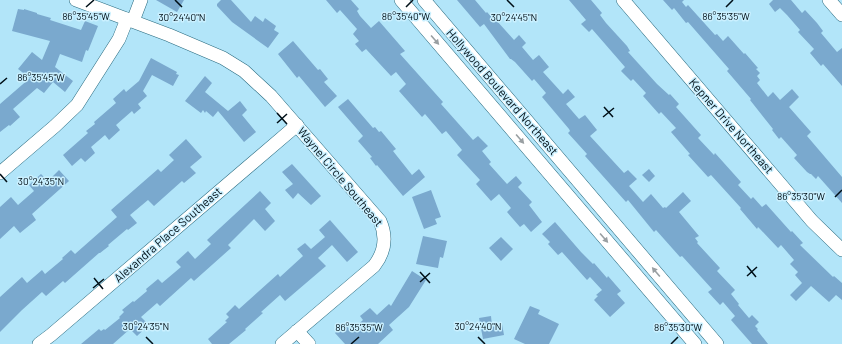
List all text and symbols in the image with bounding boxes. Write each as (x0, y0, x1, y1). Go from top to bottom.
text: 86°35'45"W (62, 10, 110, 22)
text: 86°35'40"W (382, 10, 430, 22)
text: 86°35'35"W (702, 10, 750, 22)
text: 30°24'40"N (158, 11, 206, 23)
text: 30°24'45"N (491, 11, 537, 23)
street label: Hollywood Boulevard Northeast (444, 25, 561, 157)
one-way arrow (431, 35, 440, 46)
text: 86°35'45"W (17, 71, 65, 83)
street label: Kepner Drive Northeast (687, 75, 777, 176)
street label: Waynel Circle Southeast (295, 124, 386, 229)
one-way arrow (515, 134, 524, 144)
text: 30°24'35"N (18, 175, 64, 187)
street label: Alexandra Place Southeast (111, 184, 224, 285)
text: 86°35'30"W (777, 190, 825, 202)
one-way arrow (600, 233, 609, 243)
one-way arrow (651, 266, 660, 277)
text: 30°24'35"N (123, 320, 169, 332)
text: 30°24'40"N (454, 320, 502, 332)
text: 86°35'35"W (335, 321, 383, 333)
text: 86°35'30"W (654, 321, 702, 333)

